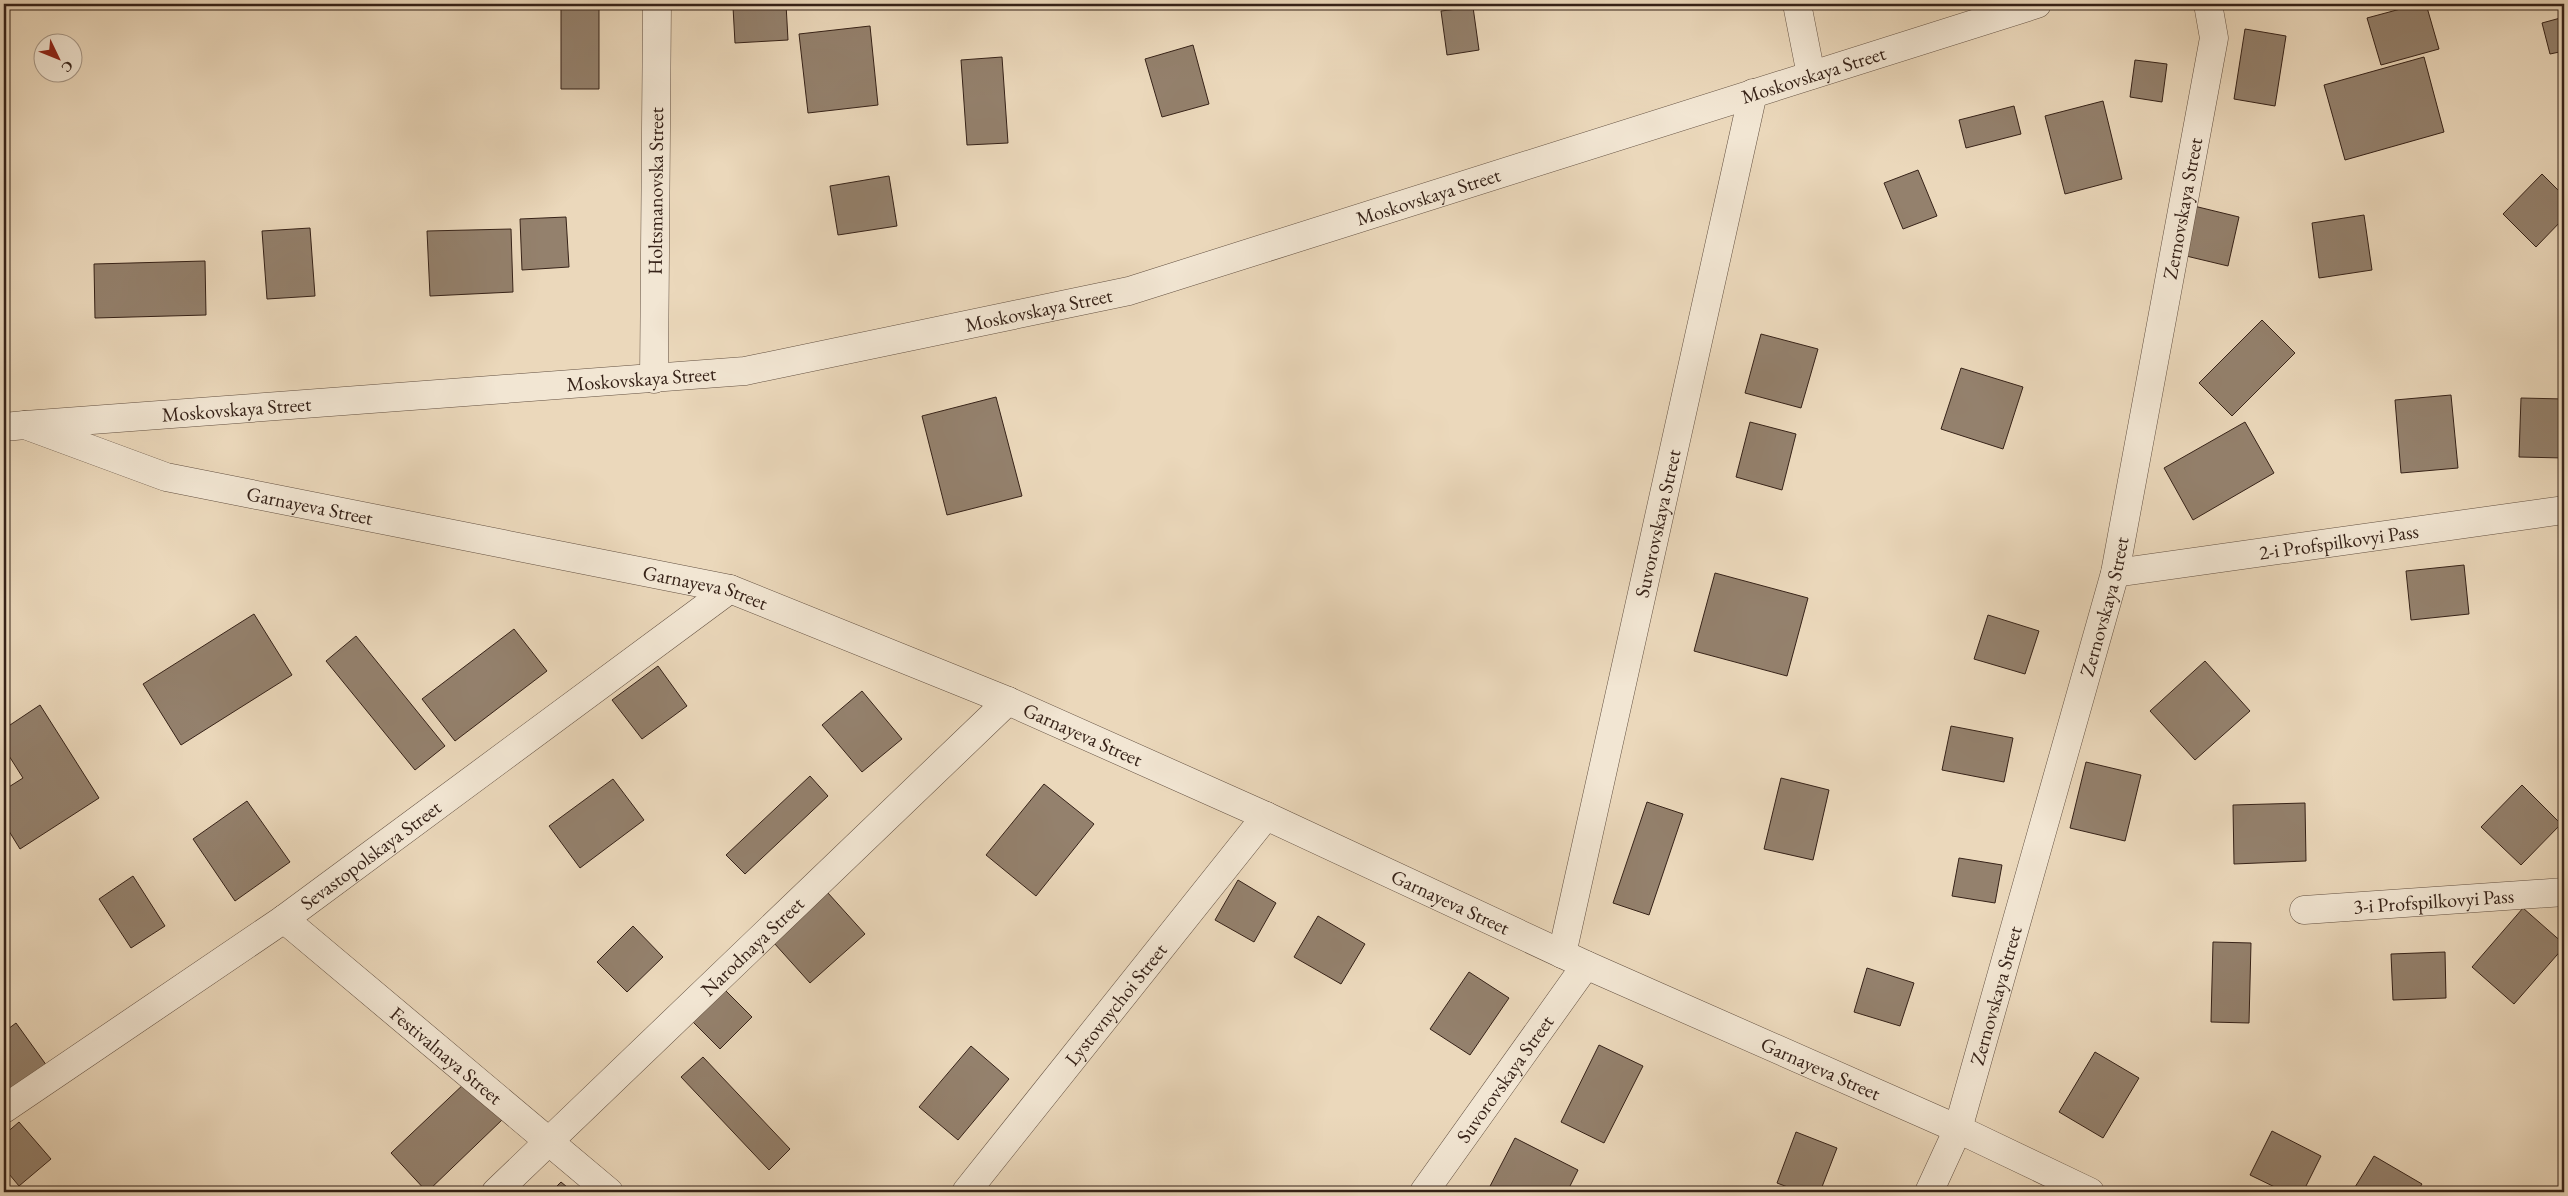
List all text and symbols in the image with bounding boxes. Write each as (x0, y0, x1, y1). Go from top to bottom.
north arrow (32, 32, 82, 82)
street label: Moskovskaya Street (1738, 39, 1889, 110)
text: С (57, 57, 77, 77)
street label: Holtsmanovska Street (642, 106, 669, 275)
street label: Zernovskaya Street (2157, 135, 2208, 281)
street label: Moskovskaya Street (1353, 161, 1504, 231)
street label: Moskovskaya Street (963, 282, 1115, 338)
street label: Moskovskaya Street (566, 360, 718, 397)
street label: Moskovskaya Street (161, 391, 313, 428)
street label: Suvorovskaya Street (1628, 446, 1687, 600)
street label: Garnayeva Street (244, 480, 376, 531)
street label: 2-i Profspilkovyi Pass (2257, 518, 2420, 566)
street label: Zernovskaya Street (2073, 534, 2135, 679)
street label: Garnayeva Street (641, 559, 772, 616)
street label: Garnayeva Street (1019, 696, 1147, 773)
street label: Sevastopolskaya Street (295, 794, 447, 916)
street label: Garnayeva Street (1387, 863, 1515, 941)
street label: 3-i Profspilkovyi Pass (2352, 882, 2515, 920)
street label: Narodnaya Street (695, 890, 810, 1002)
street label: Zernovskaya Street (1964, 922, 2028, 1068)
street label: Lystovnychoi Street (1059, 937, 1173, 1071)
street label: Festivalnaya Street (385, 1001, 509, 1111)
street label: Suvorovskaya Street (1450, 1009, 1560, 1148)
street label: Garnayeva Street (1757, 1031, 1885, 1106)

